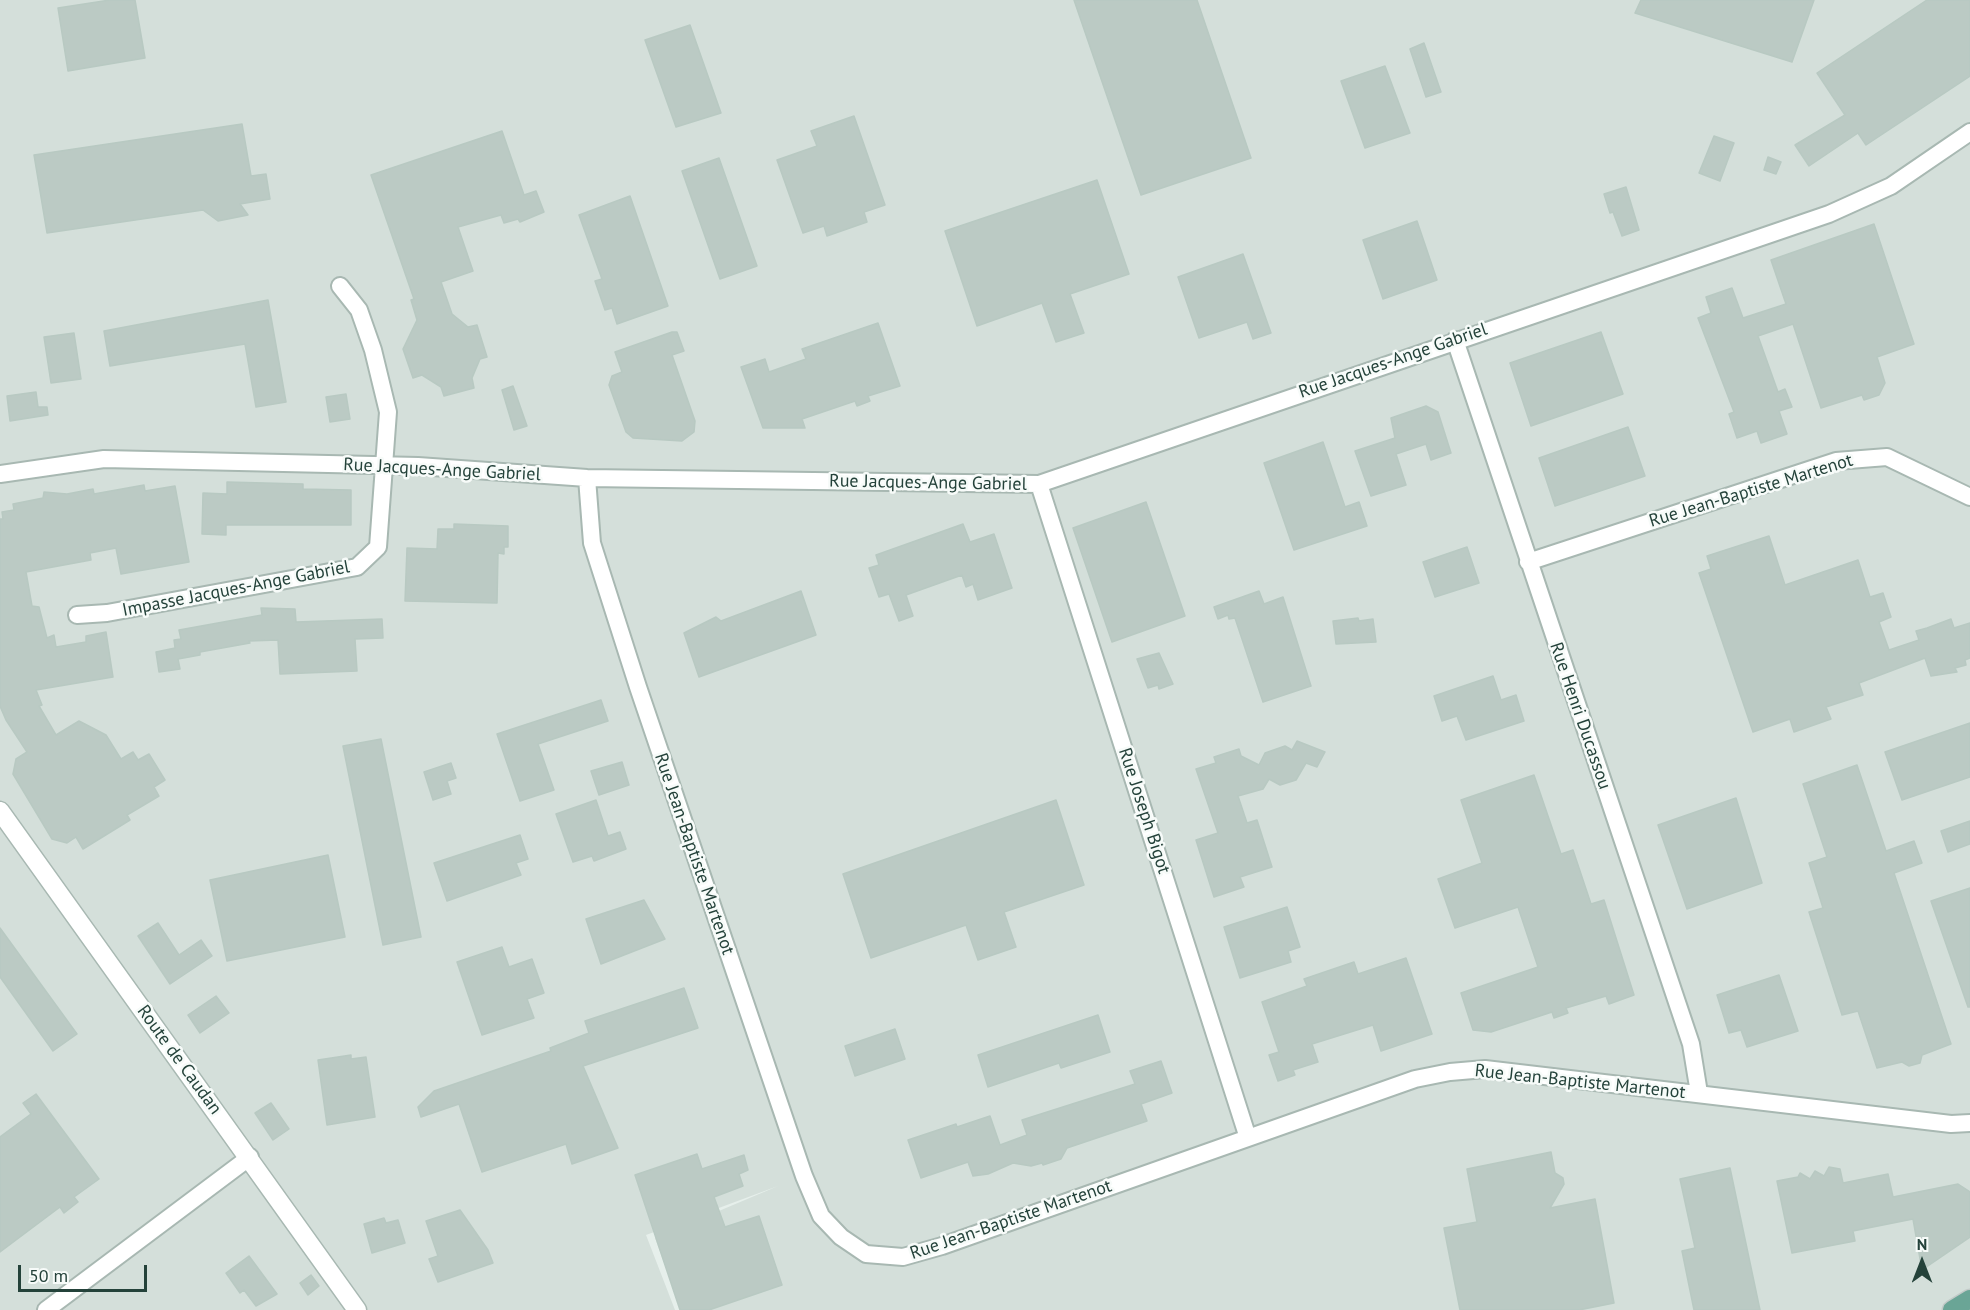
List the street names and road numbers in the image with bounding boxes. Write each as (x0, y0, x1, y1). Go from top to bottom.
street label: Rue Jacques-Ange Gabriel (1296, 319, 1490, 403)
street label: Rue Jean-Baptiste Martenot (1647, 450, 1855, 532)
street label: Rue Jacques-Ange Gabriel (343, 454, 541, 486)
street label: Rue Jacques-Ange Gabriel (829, 470, 1027, 496)
street label: Impasse Jacques-Ange Gabriel (121, 556, 351, 622)
street label: Rue Henri Ducassou (1545, 640, 1615, 792)
street label: Rue Joseph Bigot (1113, 745, 1175, 877)
street label: Rue Jean-Baptiste Martenot (649, 750, 739, 958)
street label: Route de Caudan (132, 1001, 226, 1119)
street label: Rue Jean-Baptiste Martenot (1474, 1060, 1686, 1104)
street label: Rue Jean-Baptiste Martenot (907, 1175, 1115, 1265)

